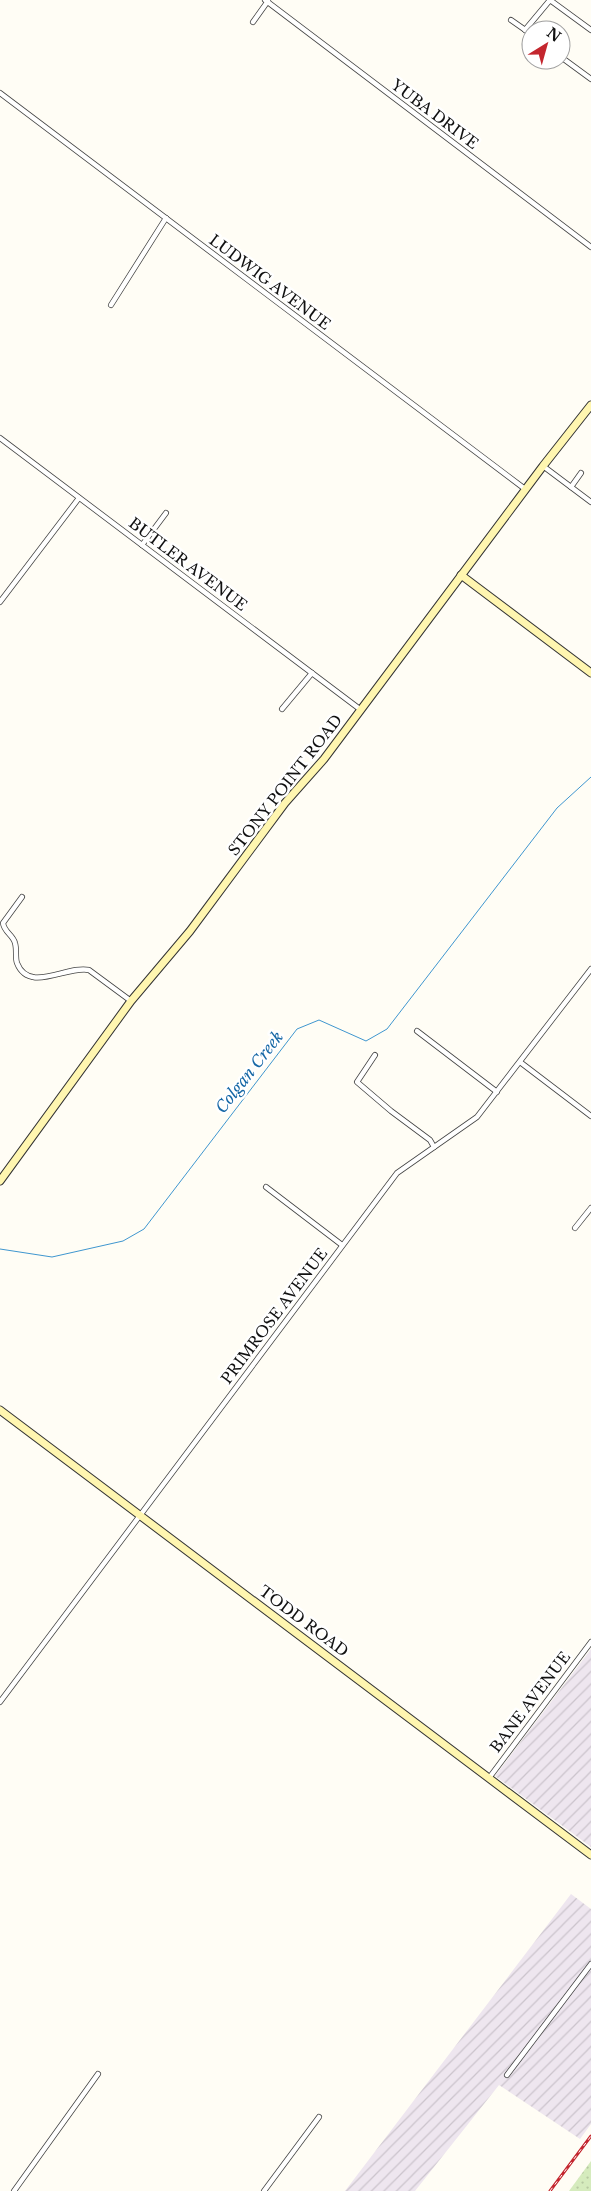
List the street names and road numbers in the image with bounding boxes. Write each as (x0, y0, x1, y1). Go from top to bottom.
street label: YUBA DRIVE (387, 74, 482, 153)
street label: LUDWIG AVENUE (206, 230, 334, 334)
street label: BUTLER AVENUE (125, 513, 251, 615)
street label: STONY POINT ROAD (224, 711, 346, 859)
street label: PRIMROSE AVENUE (217, 1244, 331, 1388)
street label: TODD ROAD (256, 1581, 352, 1661)
street label: BANE AVENUE (486, 1648, 574, 1756)

